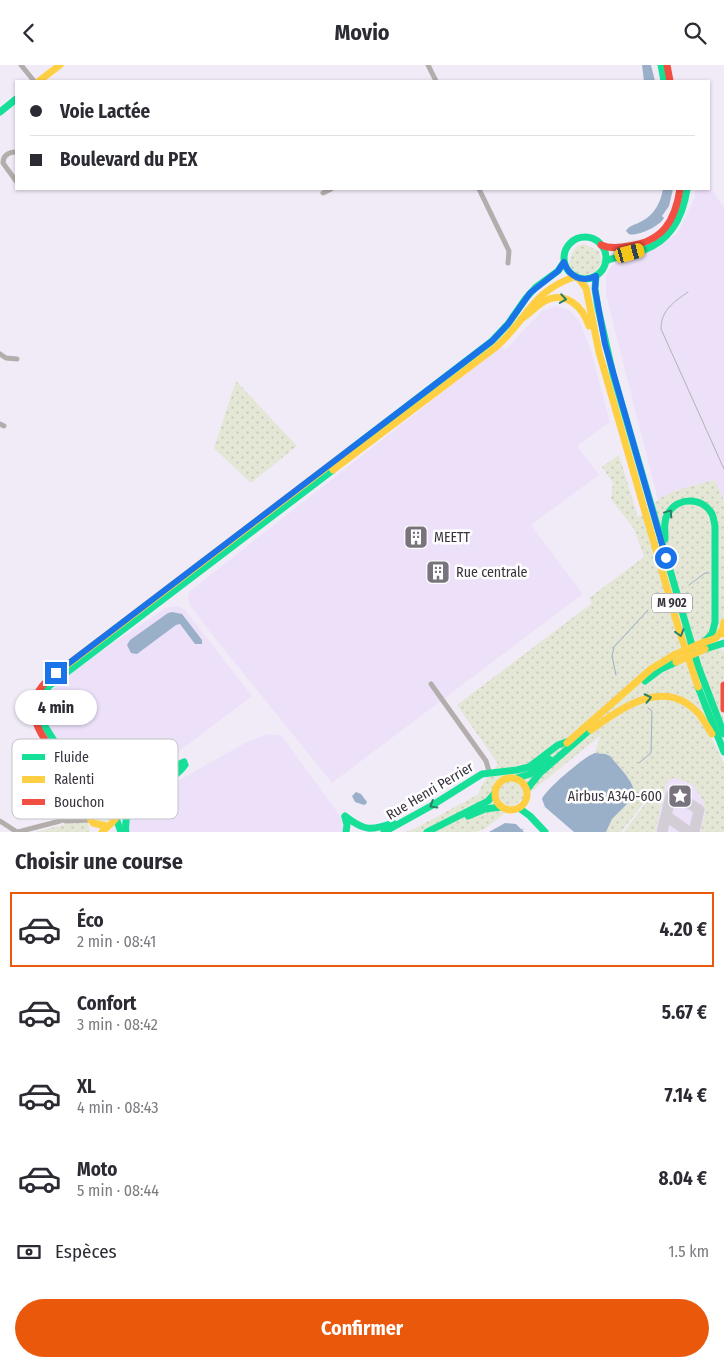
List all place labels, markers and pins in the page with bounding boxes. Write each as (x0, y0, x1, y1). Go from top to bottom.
building icon: MEETT (403, 524, 429, 550)
place label: MEETT (434, 529, 471, 546)
building icon: Rue centrale (425, 559, 451, 585)
place label: Rue centrale (456, 564, 528, 581)
place icon: Airbus A340-600 (667, 783, 693, 809)
place label: Airbus A340-600 (568, 788, 662, 805)

